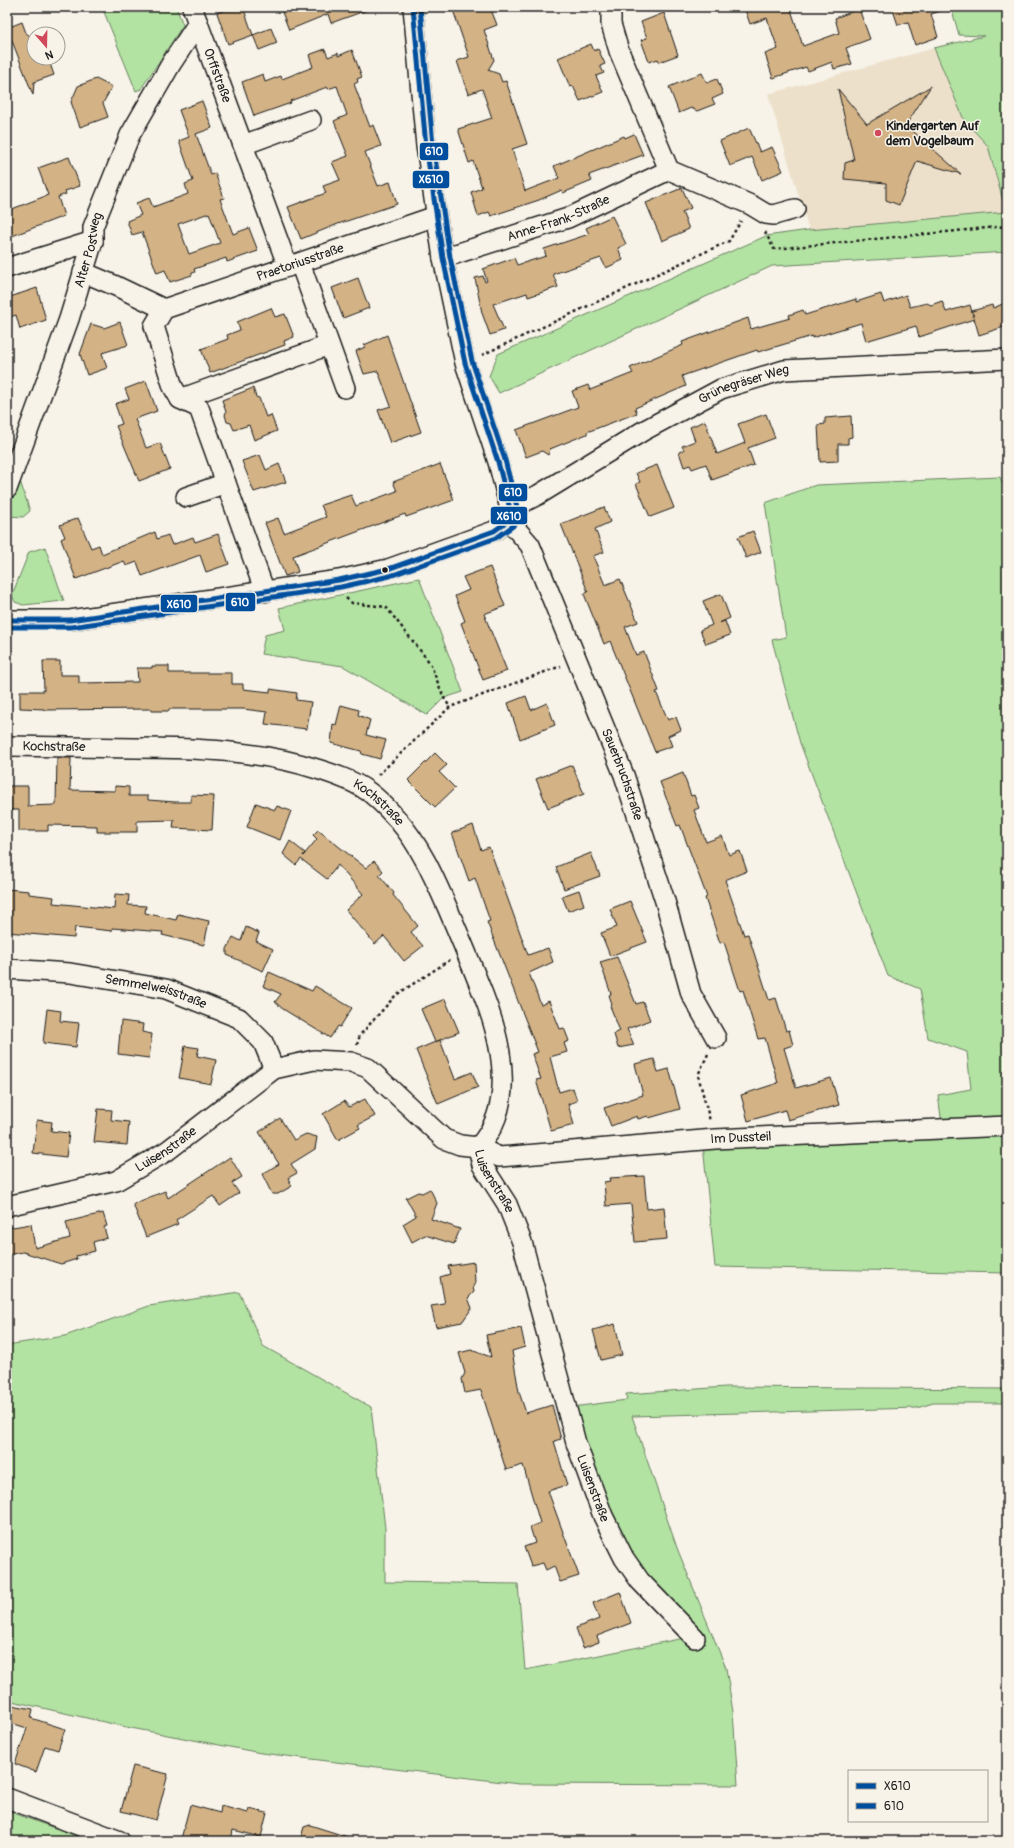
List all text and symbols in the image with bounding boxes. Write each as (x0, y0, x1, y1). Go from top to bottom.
north arrow (26, 26, 66, 66)
street label: Orffstraße (200, 46, 235, 105)
text: N (43, 48, 55, 62)
place label: Kindergarten Auf dem Vogelbaum (886, 118, 980, 149)
marker: Kindergarten Auf dem Vogelbaum (873, 128, 883, 138)
line badge: 610 (419, 142, 449, 161)
text: 610 (425, 145, 444, 158)
line badge: X610 (412, 170, 450, 189)
text: X610 (419, 173, 444, 186)
street label: Anne-Frank-Straße (505, 191, 613, 245)
street label: Alter Postweg (71, 209, 106, 290)
street label: Praetoriusstraße (255, 240, 346, 285)
street label: Grünegräser Weg (696, 362, 790, 408)
line badge: 610 (498, 483, 528, 502)
text: 610 (504, 486, 523, 499)
line badge: X610 (490, 506, 528, 525)
text: X610 (497, 510, 522, 523)
unlabelled marker (380, 565, 390, 575)
line badge: 610 (225, 592, 256, 612)
line badge: X610 (160, 594, 198, 613)
text: 610 (231, 596, 250, 609)
text: X610 (167, 598, 192, 611)
street label: Sauerbruchstraße (598, 726, 646, 823)
street label: Kochstraße (22, 738, 86, 755)
street label: Kochstraße (350, 776, 408, 829)
street label: Semmelweisstraße (104, 971, 210, 1013)
street label: Luisenstraße (133, 1123, 200, 1176)
street label: Im Dussteil (710, 1128, 772, 1147)
street label: Luisenstraße (471, 1148, 518, 1215)
street label: Luisenstraße (573, 1452, 613, 1525)
legend (848, 1770, 988, 1822)
text: X610 (884, 1779, 911, 1794)
text: 610 (884, 1799, 904, 1814)

